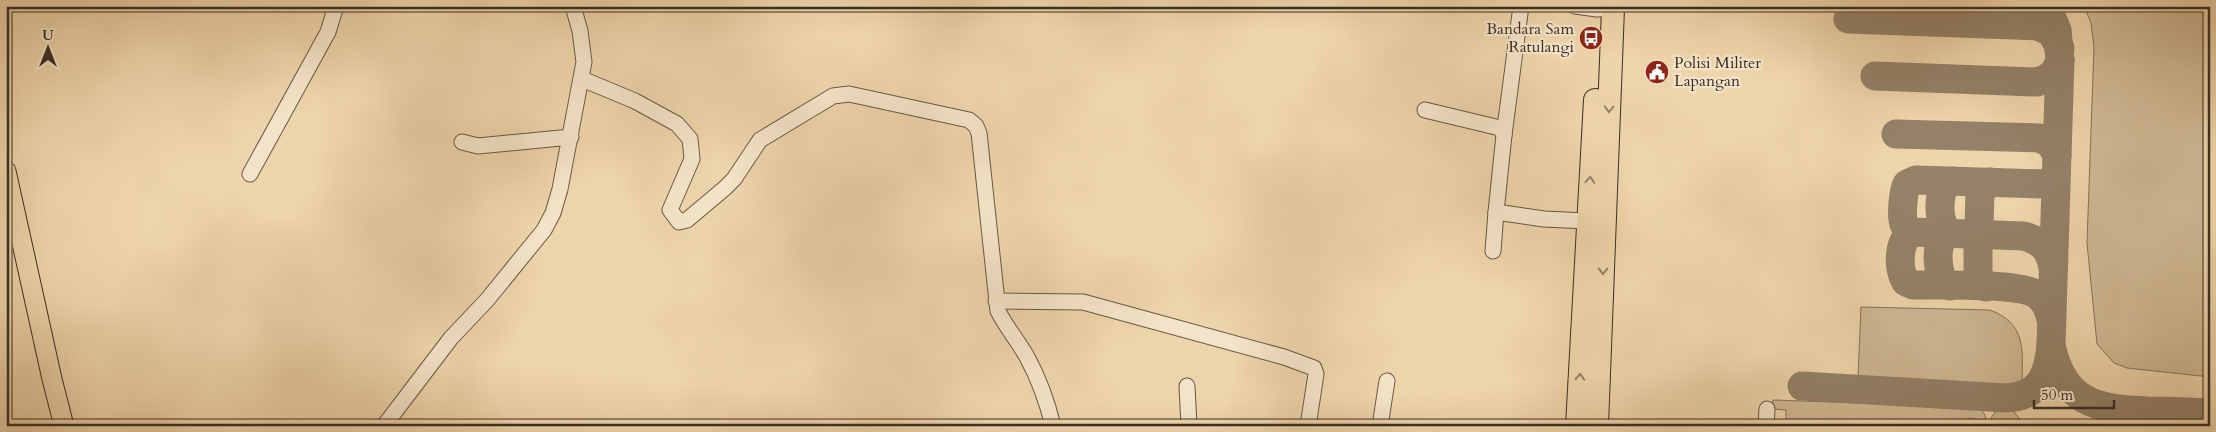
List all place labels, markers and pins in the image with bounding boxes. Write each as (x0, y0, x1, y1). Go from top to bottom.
place label: Bandara Sam Ratulangi (1486, 18, 1574, 58)
bus stop icon: Bandara Sam Ratulangi (1578, 25, 1604, 51)
place label: Polisi Militer Lapangan (1674, 52, 1761, 92)
public building icon: Polisi Militer Lapangan (1644, 59, 1670, 85)

